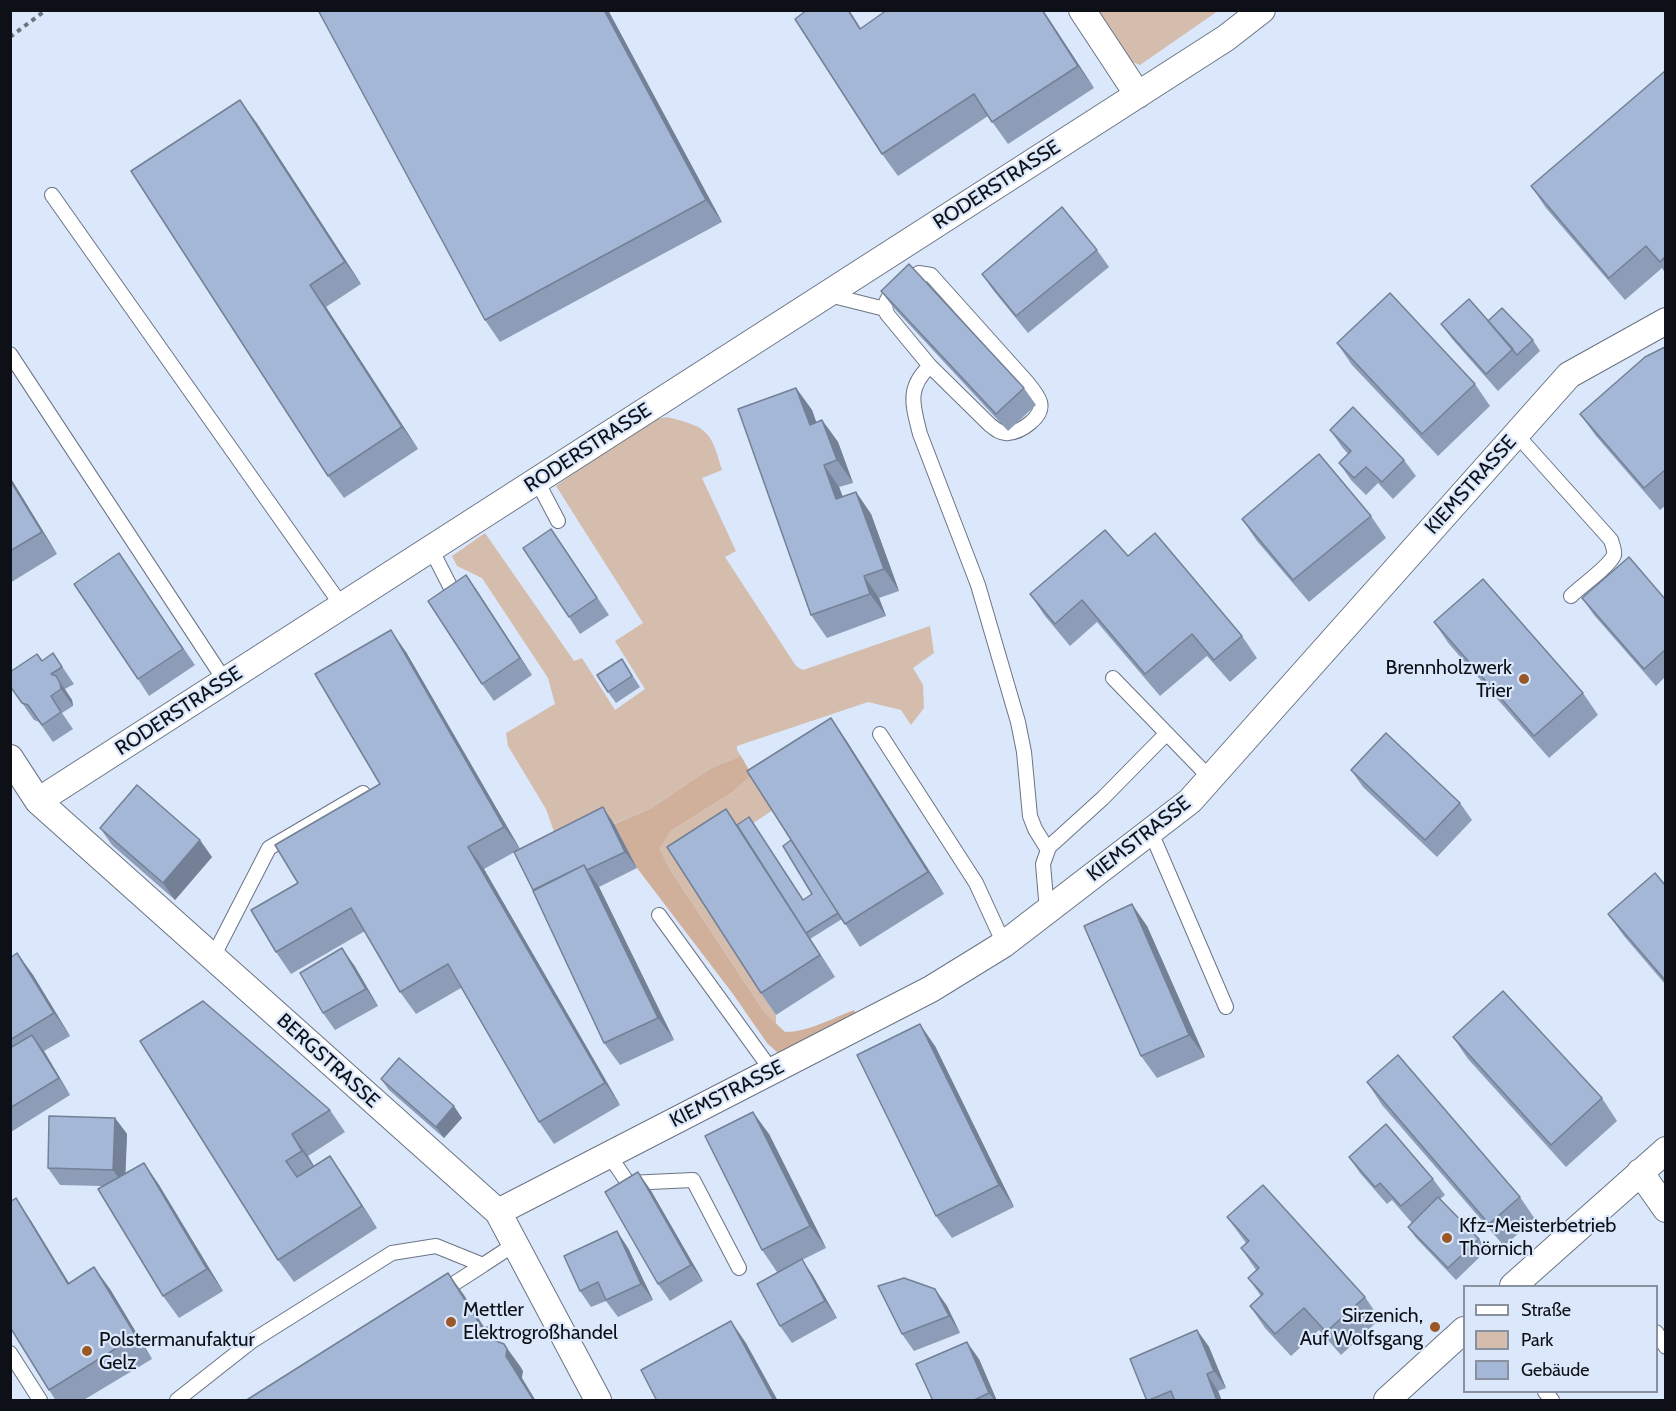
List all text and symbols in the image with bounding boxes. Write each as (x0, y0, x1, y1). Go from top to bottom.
street label: RODERSTRASSE (929, 135, 1065, 235)
street label: RODERSTRASSE (520, 398, 656, 498)
street label: KIEMSTRASSE (1420, 431, 1522, 539)
place label: Brennholzwerk Trier (1386, 656, 1512, 703)
street label: RODERSTRASSE (111, 661, 247, 761)
marker: Brennholzwerk Trier (1517, 672, 1531, 686)
street label: KIEMSTRASSE (1082, 791, 1196, 887)
street label: BERGSTRASSE (272, 1009, 384, 1113)
street label: KIEMSTRASSE (666, 1055, 788, 1133)
place label: Kfz-Meisterbetrieb Thörnich (1459, 1214, 1616, 1261)
marker: Kfz-Meisterbetrieb Thörnich (1440, 1231, 1454, 1245)
legend (1463, 1285, 1658, 1393)
place label: Mettler Elektrogroßhandel (463, 1298, 618, 1345)
text: Straße (1521, 1299, 1571, 1321)
place label: Sirzenich, Auf Wolfsgang (1300, 1304, 1423, 1351)
marker: Mettler Elektrogroßhandel (444, 1315, 458, 1329)
marker: Sirzenich, Auf Wolfsgang (1428, 1320, 1442, 1334)
place label: Polstermanufaktur Gelz (99, 1328, 255, 1375)
text: Park (1521, 1329, 1553, 1351)
marker: Polstermanufaktur Gelz (80, 1344, 94, 1358)
text: Gebäude (1521, 1359, 1590, 1381)

